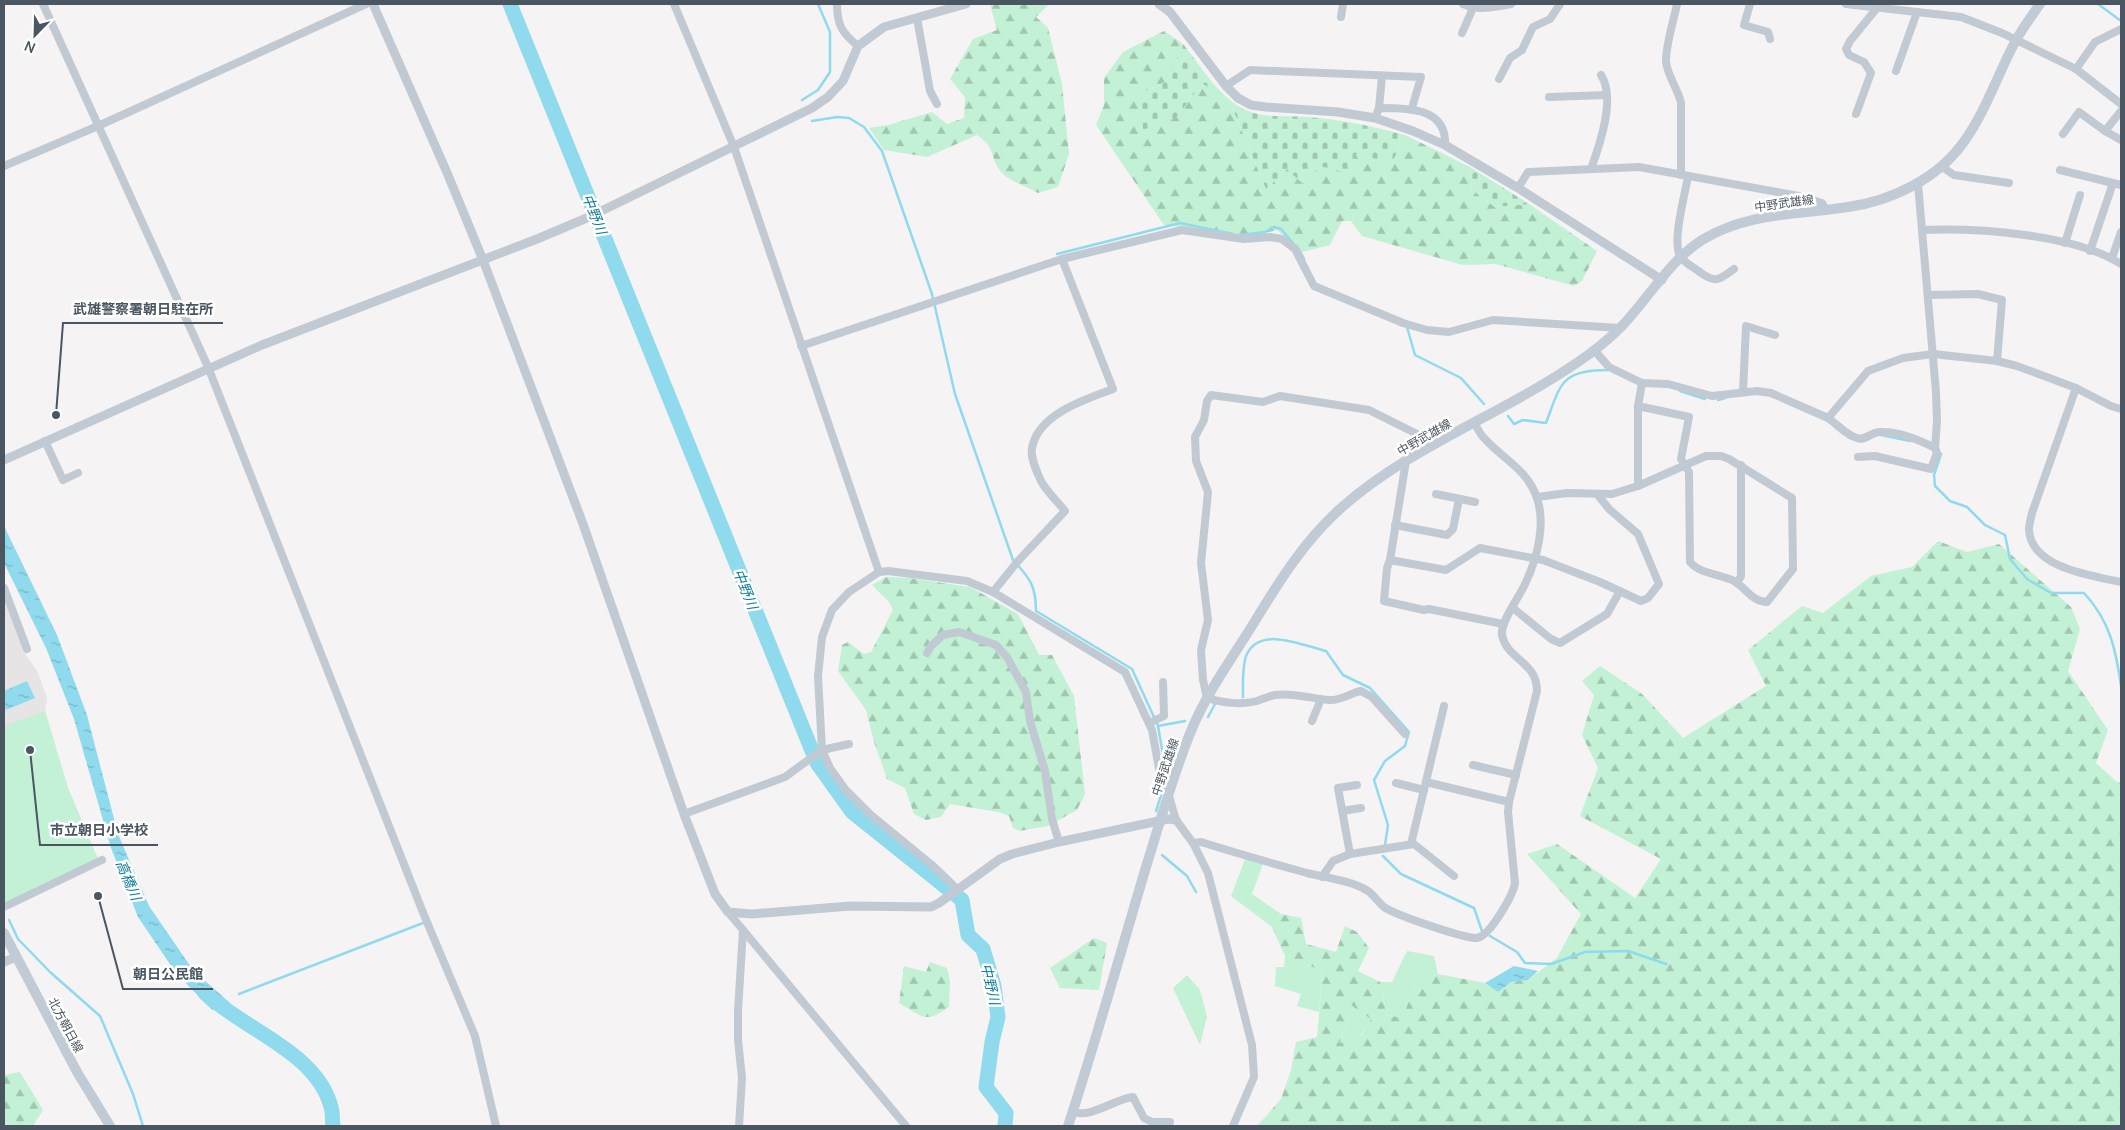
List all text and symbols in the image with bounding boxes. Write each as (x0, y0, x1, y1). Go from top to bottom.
north arrow (10, 10, 60, 60)
text: N (21, 37, 38, 58)
street label: 中野武雄線 (1753, 190, 1815, 216)
water label: 中野川 (578, 191, 612, 239)
callout: 武雄警察署朝日駐在所 (63, 294, 223, 323)
text: 武雄警察署朝日駐在所 (73, 299, 213, 318)
street label: 中野武雄線 (1394, 415, 1454, 459)
water label: 中野川 (729, 566, 763, 614)
street label: 中野武雄線 (1147, 736, 1183, 798)
callout: 市立朝日小学校 (40, 816, 158, 845)
text: 市立朝日小学校 (50, 820, 148, 839)
water label: 高橋川 (112, 857, 147, 905)
callout: 朝日公民館 (123, 960, 213, 989)
water label: 中野川 (977, 961, 1005, 1009)
text: 朝日公民館 (133, 964, 203, 983)
street label: 北方朝日線 (44, 995, 88, 1055)

